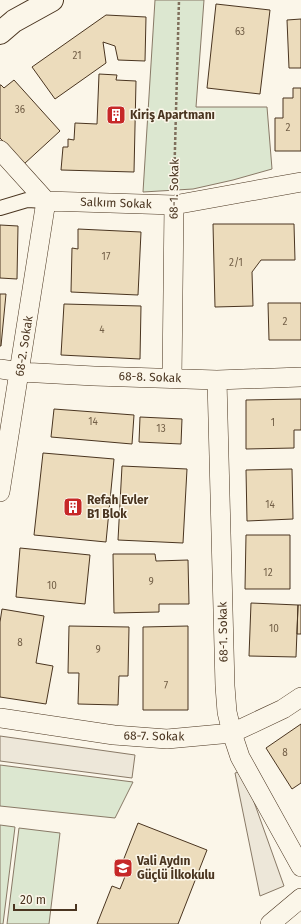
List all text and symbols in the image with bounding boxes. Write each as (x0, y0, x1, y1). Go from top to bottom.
house number: 63 (235, 26, 245, 38)
house number: 21 (72, 50, 82, 62)
house number: 36 (15, 104, 25, 116)
building icon: Kiriş Apartmanı (105, 104, 127, 126)
place label: Kiriş Apartmanı (130, 108, 215, 123)
house number: 2 (286, 122, 291, 134)
street label: 68-1. Sokak (166, 158, 182, 219)
street label: Salkım Sokak (80, 195, 153, 211)
house number: 17 (102, 251, 111, 263)
house number: 2/1 (229, 257, 243, 269)
street label: 68-2. Sokak (12, 314, 36, 377)
house number: 2 (283, 316, 288, 328)
house number: 4 (99, 324, 105, 336)
street label: 68-8. Sokak (118, 369, 182, 385)
house number: 14 (88, 416, 99, 428)
house number: 1 (271, 417, 275, 429)
house number: 13 (156, 423, 166, 435)
place label: Refah Evler B1 Blok (87, 493, 149, 521)
building icon: Refah Evler B1 Blok (62, 496, 84, 518)
house number: 14 (265, 499, 276, 511)
house number: 12 (263, 567, 273, 579)
house number: 9 (148, 576, 154, 588)
house number: 10 (47, 580, 57, 592)
street label: 68-1. Sokak (215, 601, 231, 662)
house number: 10 (269, 623, 279, 635)
house number: 8 (17, 637, 23, 649)
house number: 9 (95, 644, 101, 656)
house number: 7 (164, 680, 169, 692)
street label: 68-7. Sokak (124, 728, 185, 744)
house number: 8 (282, 747, 288, 759)
place label: Vali Aydın Güçlü İlkokulu (136, 854, 215, 883)
school or university icon: Vali Aydın Güçlü İlkokulu (112, 857, 134, 879)
scale bar (14, 886, 76, 912)
text: 20 m (20, 893, 46, 907)

